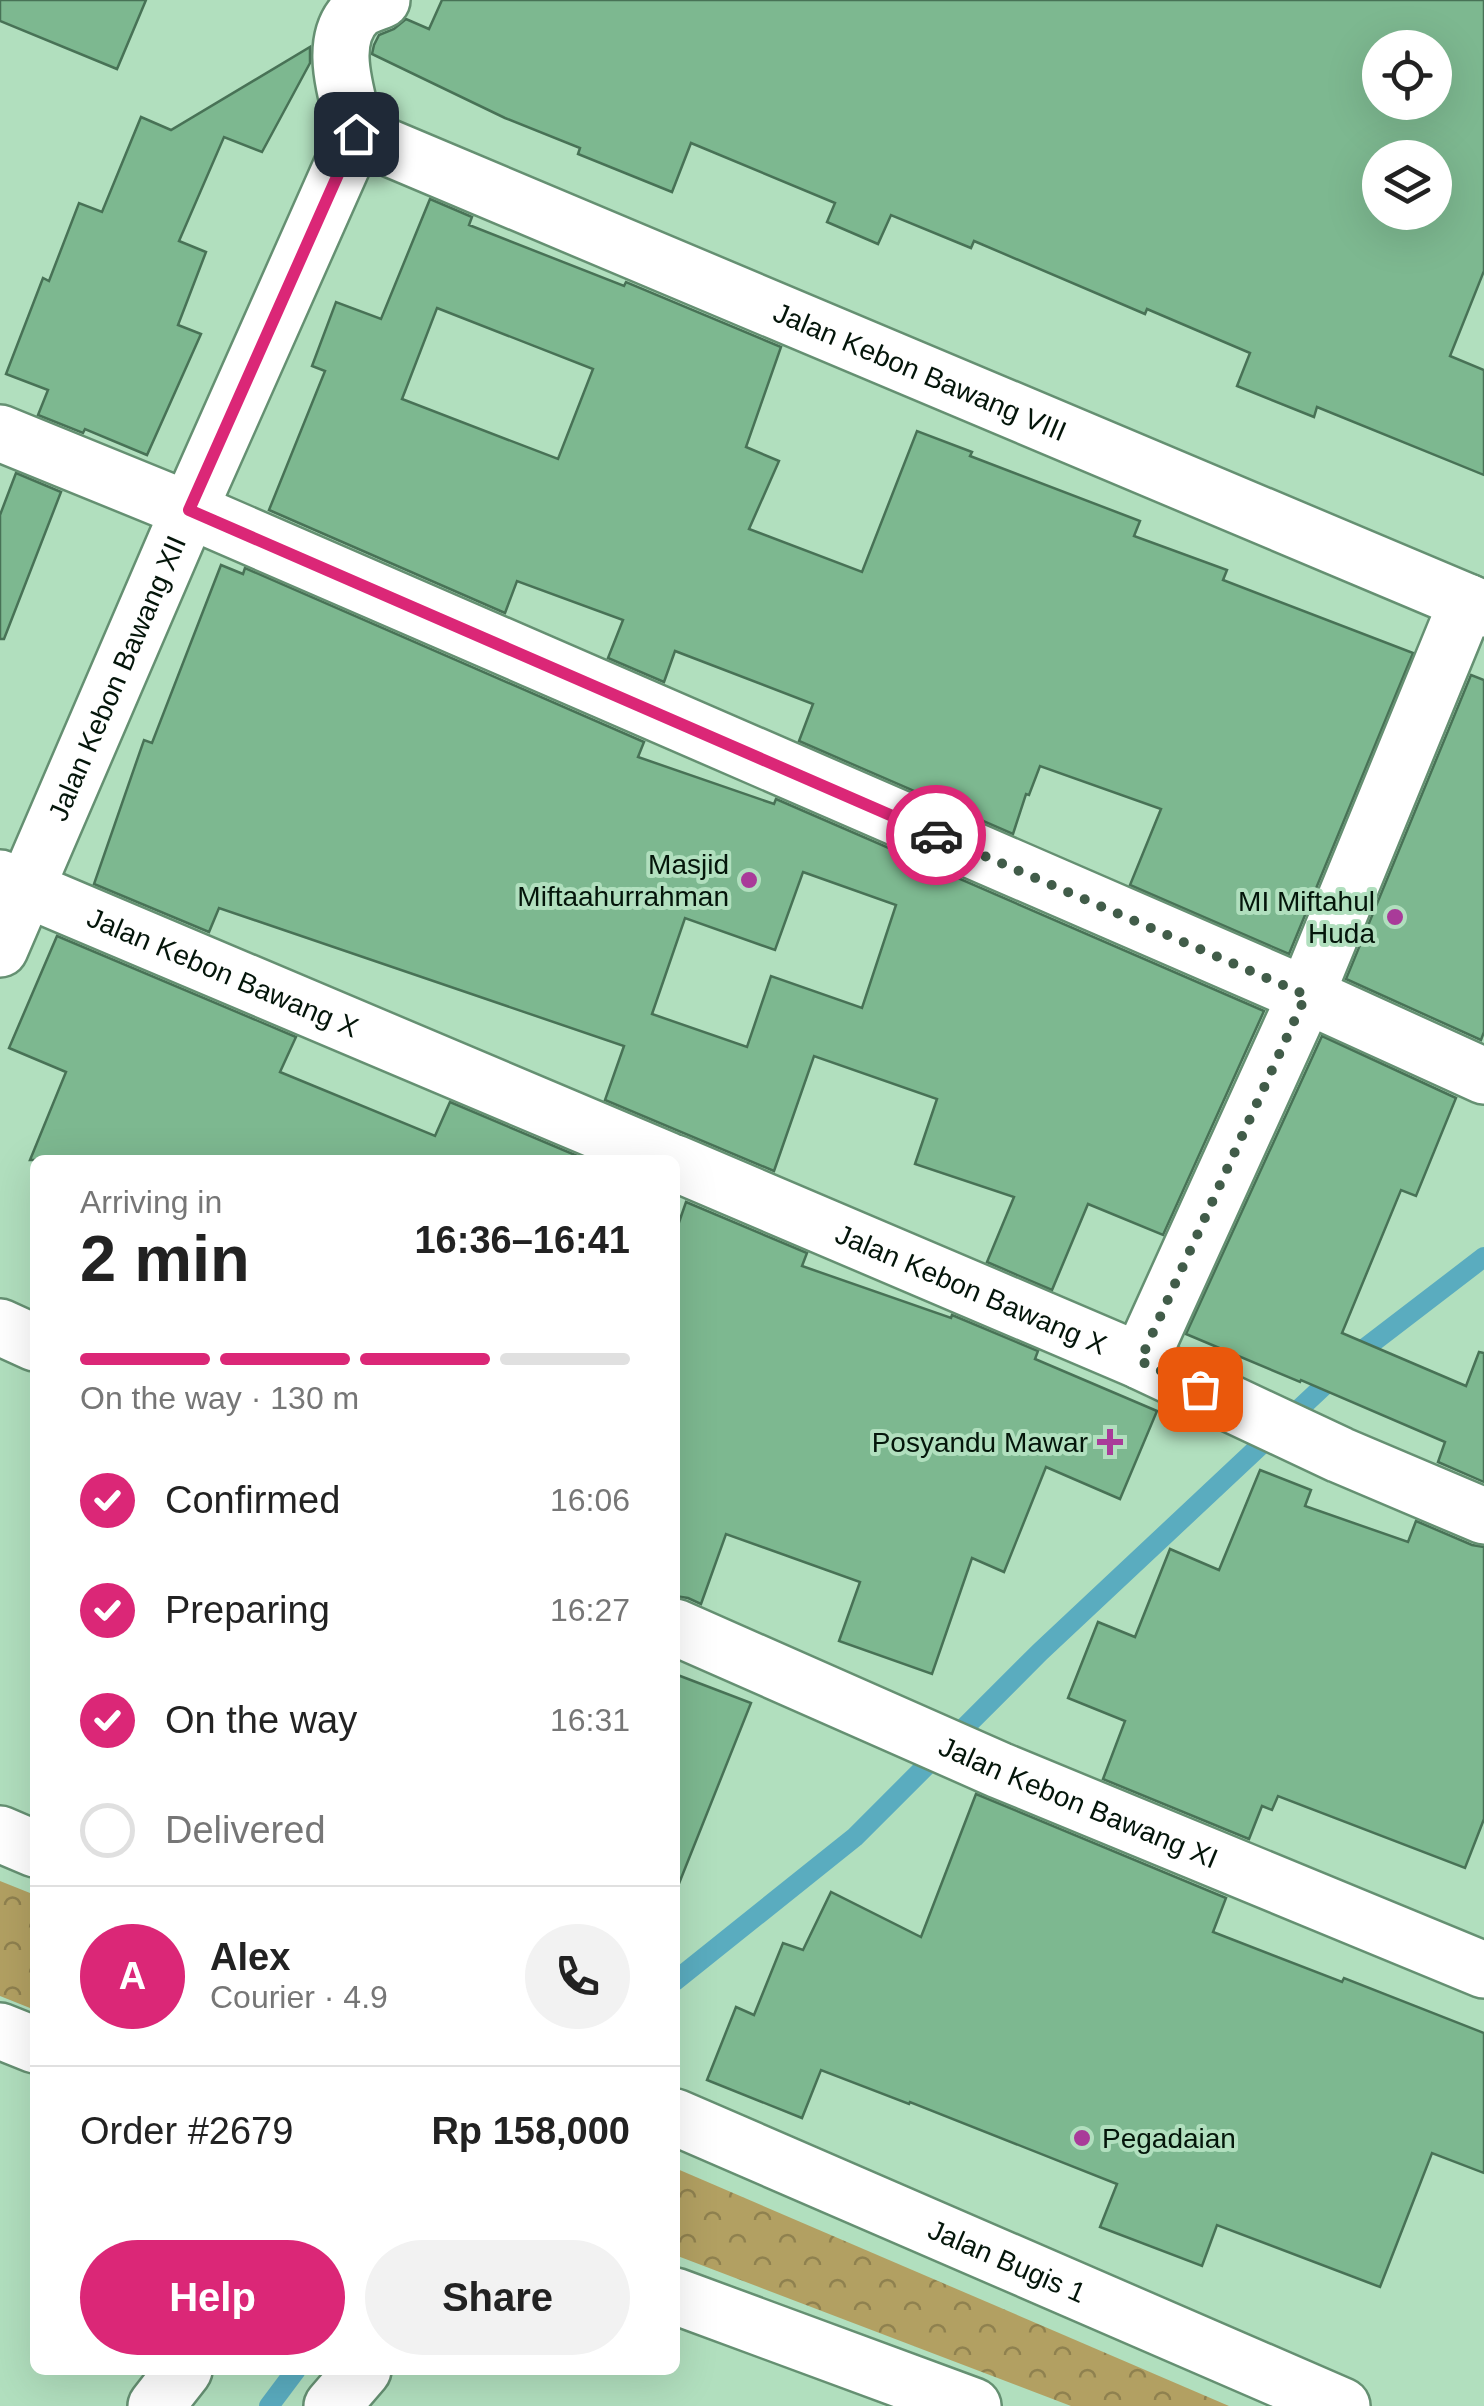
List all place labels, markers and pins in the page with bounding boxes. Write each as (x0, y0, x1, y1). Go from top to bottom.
pin (314, 92, 399, 177)
place label: Masjid Miftaahurrahman (517, 849, 729, 912)
marker: Masjid Miftaahurrahman (738, 869, 760, 891)
place label: MI Miftahul Huda (1238, 886, 1375, 949)
marker: MI Miftahul Huda (1384, 906, 1406, 928)
pin (1158, 1347, 1243, 1432)
place label: Posyandu Mawar (872, 1427, 1088, 1458)
marker: Posyandu Mawar (1097, 1429, 1123, 1455)
place label: Pegadaian (1102, 2123, 1236, 2154)
marker: Pegadaian (1071, 2127, 1093, 2149)

